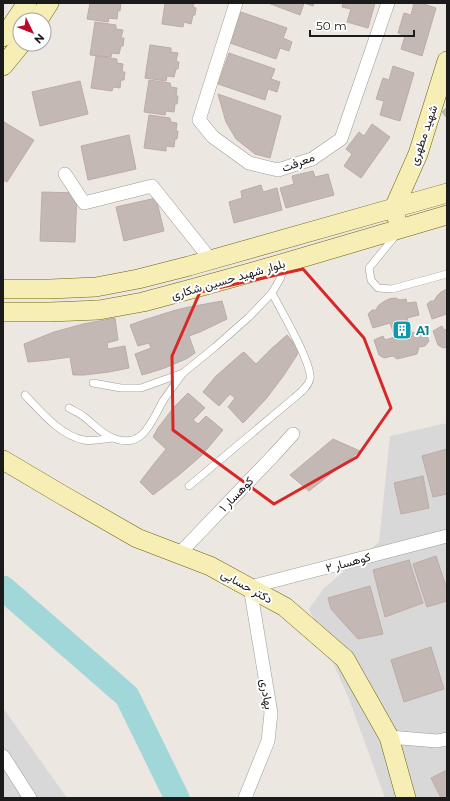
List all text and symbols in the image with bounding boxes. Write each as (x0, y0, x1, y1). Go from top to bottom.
north arrow (12, 12, 52, 52)
scale bar (310, 12, 414, 38)
text: 50 m (316, 18, 347, 33)
text: N (31, 31, 47, 47)
street label: شهید مطهری (406, 103, 441, 168)
street label: معرفت (280, 149, 317, 176)
street label: بلوار شهید حسین شکاری (169, 256, 287, 303)
building icon: A1 (391, 319, 413, 341)
place label: A1 (415, 323, 429, 338)
street label: کوهسار ۱ (216, 473, 257, 515)
street label: کوهسار ۲ (324, 549, 372, 576)
street label: دکتر حسابی (218, 566, 276, 607)
street label: بهادری (256, 678, 277, 711)

